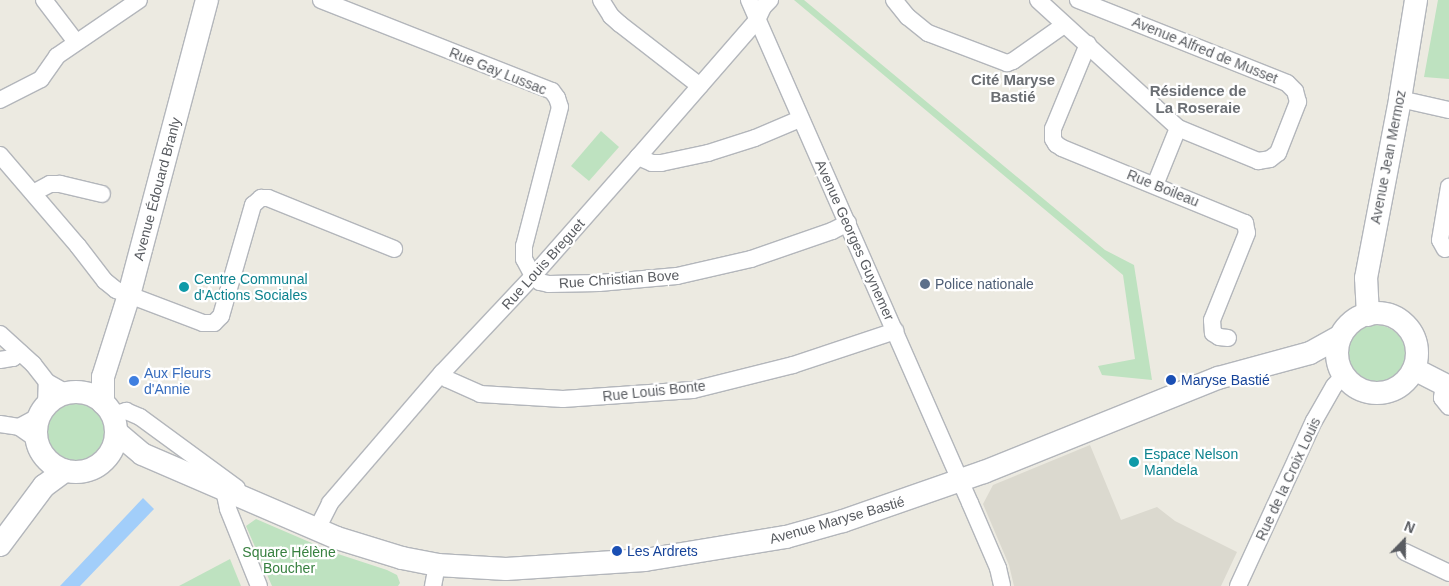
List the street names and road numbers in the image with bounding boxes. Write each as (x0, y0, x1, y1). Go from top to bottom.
street label: Avenue Alfred de Musset (1129, 13, 1281, 87)
street label: Rue Gay Lussac (447, 44, 549, 98)
street label: Avenue Jean Mermoz (1367, 89, 1409, 225)
street label: Avenue Édouard Branly (130, 116, 184, 262)
street label: Avenue Georges Guynemer (812, 157, 898, 323)
street label: Rue Boileau (1124, 166, 1202, 210)
street label: Rue Louis Breguet (498, 215, 588, 313)
street label: Rue Christian Bove (558, 266, 680, 292)
street label: Rue Louis Bonte (602, 377, 706, 405)
street label: Rue de la Croix Louis (1252, 415, 1324, 543)
street label: Avenue Maryse Bastié (767, 493, 907, 547)

